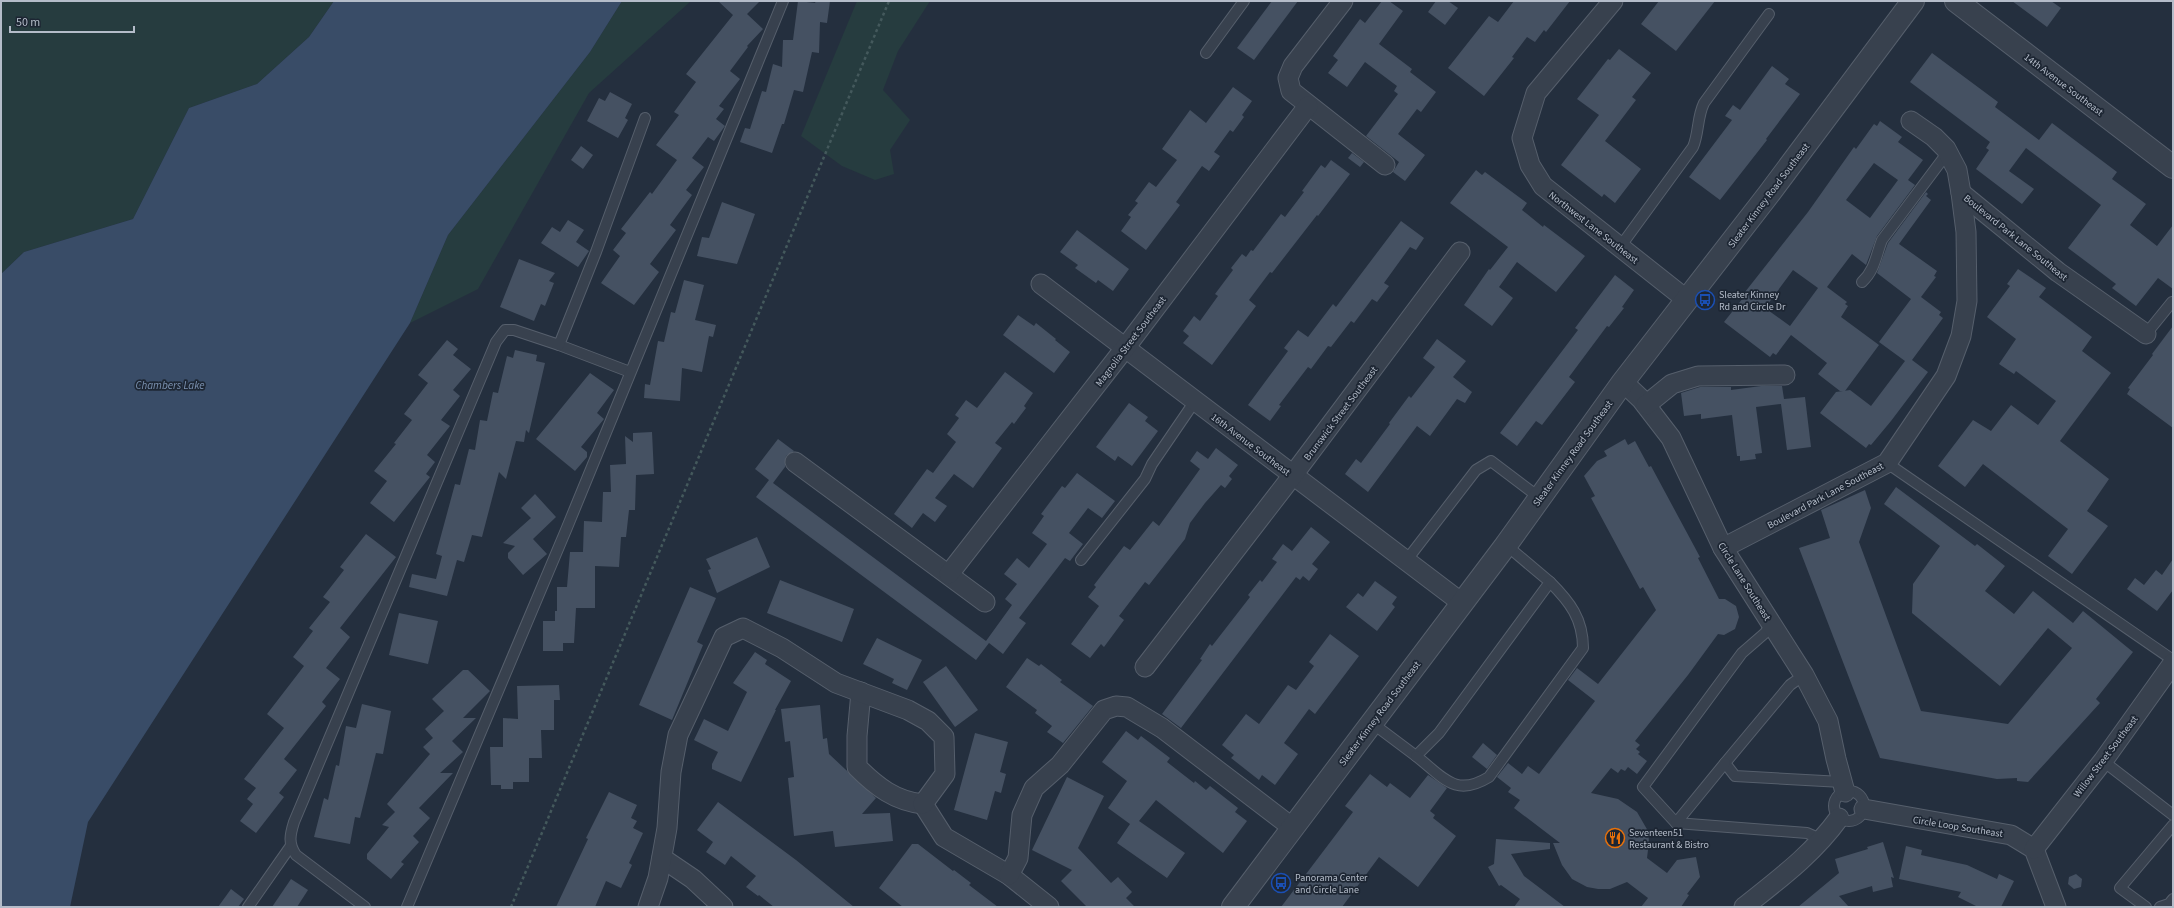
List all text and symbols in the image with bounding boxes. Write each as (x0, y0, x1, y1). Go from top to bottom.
scale bar (10, 8, 134, 34)
text: 50 m (16, 14, 40, 31)
street label: 14th Avenue Southeast (2021, 50, 2106, 120)
street label: Sleater Kinney Road Southeast (1725, 140, 1813, 251)
street label: Northwest Lane Southeast (1546, 188, 1642, 268)
street label: Boulevard Park Lane Southeast (1960, 191, 2071, 285)
place label: Sleater Kinney Rd and Circle Dr (1719, 288, 1786, 314)
bus stop icon: Sleater Kinney Rd and Circle Dr (1694, 289, 1716, 311)
street label: Magnolia Street Southeast (1092, 293, 1170, 390)
street label: Brunswick Street Southeast (1301, 363, 1381, 464)
water label: Chambers Lake (135, 378, 205, 393)
street label: Sleater Kinney Road Southeast (1530, 397, 1616, 509)
street label: 16th Avenue Southeast (1208, 410, 1293, 480)
street label: Boulevard Park Lane Southeast (1765, 459, 1887, 533)
street label: Circle Lane Southeast (1714, 540, 1774, 624)
street label: Sleater Kinney Road Southeast (1336, 658, 1424, 769)
street label: Willow Street Southeast (2070, 712, 2142, 800)
street label: Circle Loop Southeast (1912, 813, 2004, 841)
place label: Seventeen51 Restaurant & Bistro (1629, 826, 1709, 852)
restaurant icon: Seventeen51 Restaurant & Bistro (1604, 827, 1626, 849)
place label: Panorama Center and Circle Lane (1295, 871, 1368, 897)
bus stop icon: Panorama Center and Circle Lane (1270, 872, 1292, 894)

